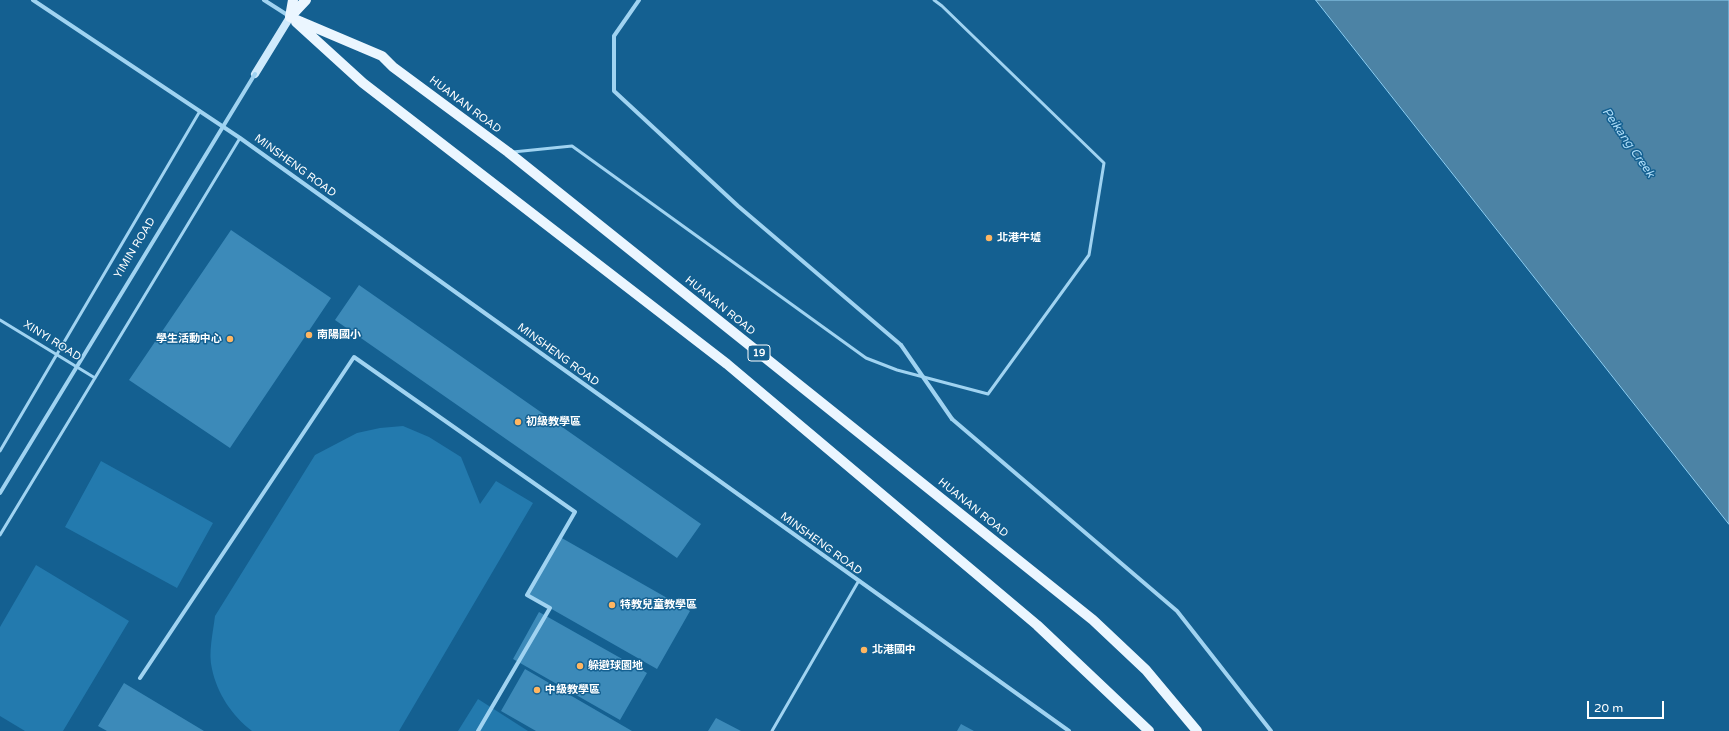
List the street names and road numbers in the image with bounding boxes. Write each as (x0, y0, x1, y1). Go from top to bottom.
street label: HUANAN ROAD (427, 74, 503, 136)
street label: MINSHENG ROAD (252, 132, 338, 200)
street label: YIMIN ROAD (112, 215, 158, 281)
street label: HUANAN ROAD (682, 274, 758, 338)
street label: XINYI ROAD (21, 318, 83, 364)
street label: MINSHENG ROAD (515, 321, 601, 389)
road number: 19 (748, 345, 770, 361)
street label: HUANAN ROAD (935, 476, 1011, 540)
street label: MINSHENG ROAD (778, 510, 864, 578)

